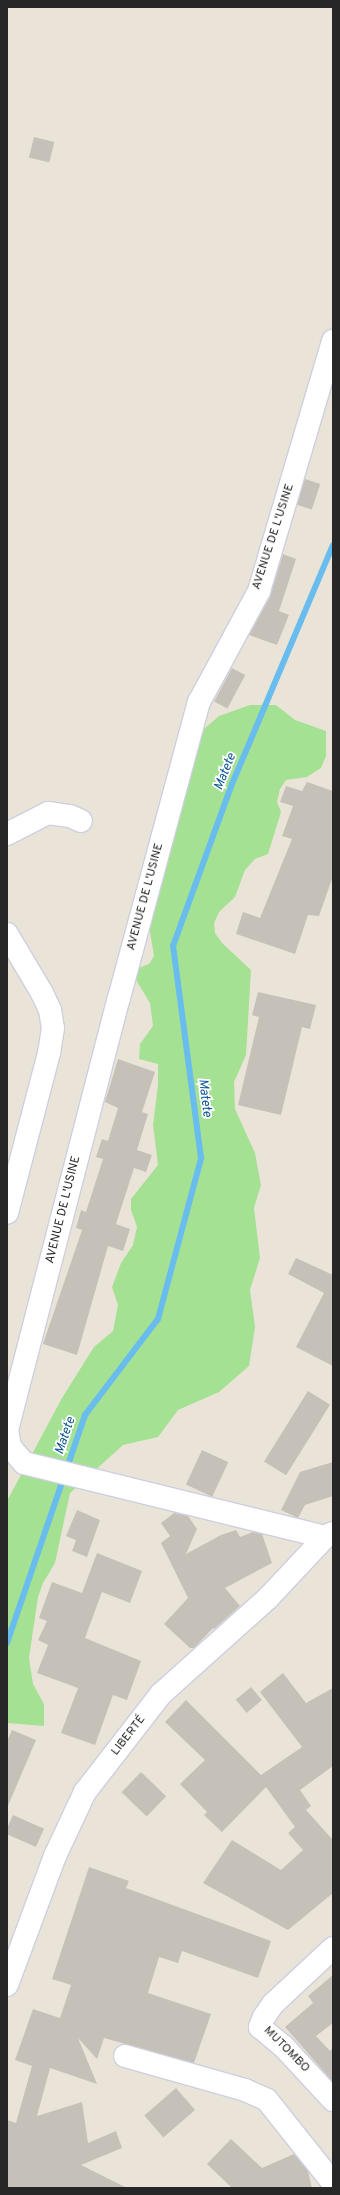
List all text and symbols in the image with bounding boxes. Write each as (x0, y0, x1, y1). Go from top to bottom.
street label: AVENUE DE L'USINE (250, 482, 298, 592)
water label: Matete (212, 751, 240, 793)
street label: AVENUE DE L'USINE (125, 842, 167, 952)
water label: Matete (194, 1078, 214, 1118)
street label: AVENUE DE L'USINE (44, 1155, 84, 1265)
water label: Matete (52, 1415, 80, 1457)
street label: LIBERTÉ (109, 1713, 149, 1759)
street label: MUTOMBO (260, 2024, 312, 2076)

